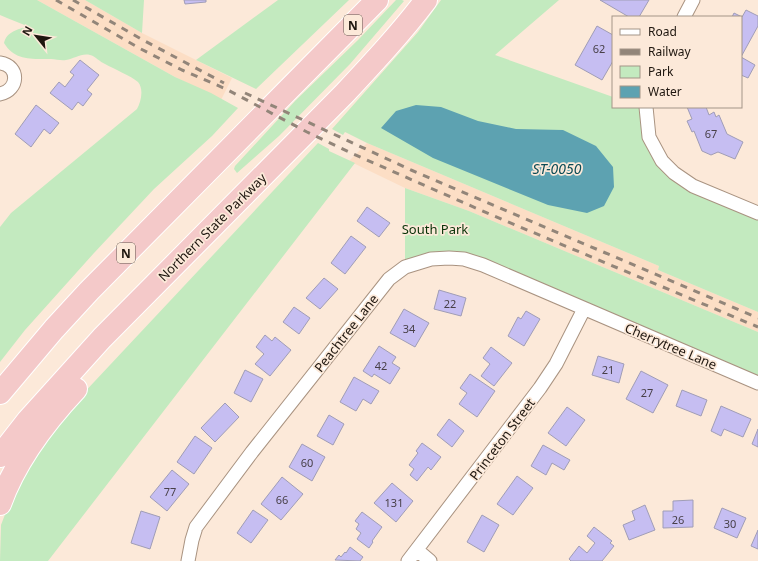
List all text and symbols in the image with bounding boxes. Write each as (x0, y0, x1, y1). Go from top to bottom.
road number: N (344, 15, 362, 35)
north arrow (16, 16, 56, 56)
legend (612, 16, 742, 108)
text: N (18, 23, 36, 38)
text: Road (648, 23, 677, 40)
house number: 62 (593, 41, 605, 56)
text: Railway (648, 43, 692, 60)
text: Park (648, 63, 674, 80)
text: Water (648, 83, 682, 100)
house number: 67 (705, 126, 717, 141)
water label: ST-0050 (533, 159, 582, 178)
street label: Northern State Parkway (154, 169, 270, 285)
park label: South Park (402, 220, 468, 238)
road number: N (117, 243, 135, 263)
street label: Peachtree Lane (310, 290, 382, 376)
house number: 22 (444, 296, 456, 311)
street label: Cherrytree Lane (622, 319, 720, 373)
house number: 34 (403, 321, 416, 336)
house number: 42 (375, 358, 387, 373)
house number: 21 (602, 362, 614, 377)
house number: 27 (641, 385, 653, 400)
street label: Princeton Street (465, 394, 539, 484)
house number: 60 (301, 455, 313, 470)
house number: 77 (164, 484, 176, 499)
house number: 66 (276, 492, 288, 507)
house number: 131 (385, 495, 403, 510)
house number: 26 (672, 512, 684, 527)
house number: 30 (724, 516, 736, 531)

